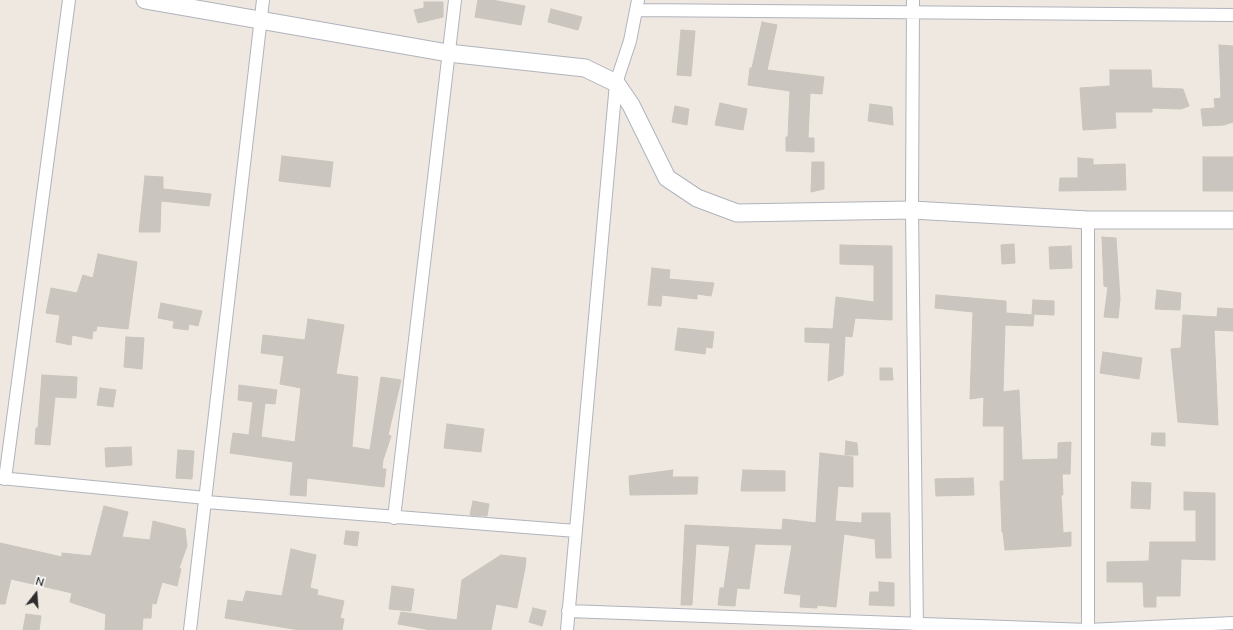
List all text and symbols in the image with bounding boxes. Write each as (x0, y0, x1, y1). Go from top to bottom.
north arrow (16, 574, 56, 614)
text: N (34, 574, 46, 590)

